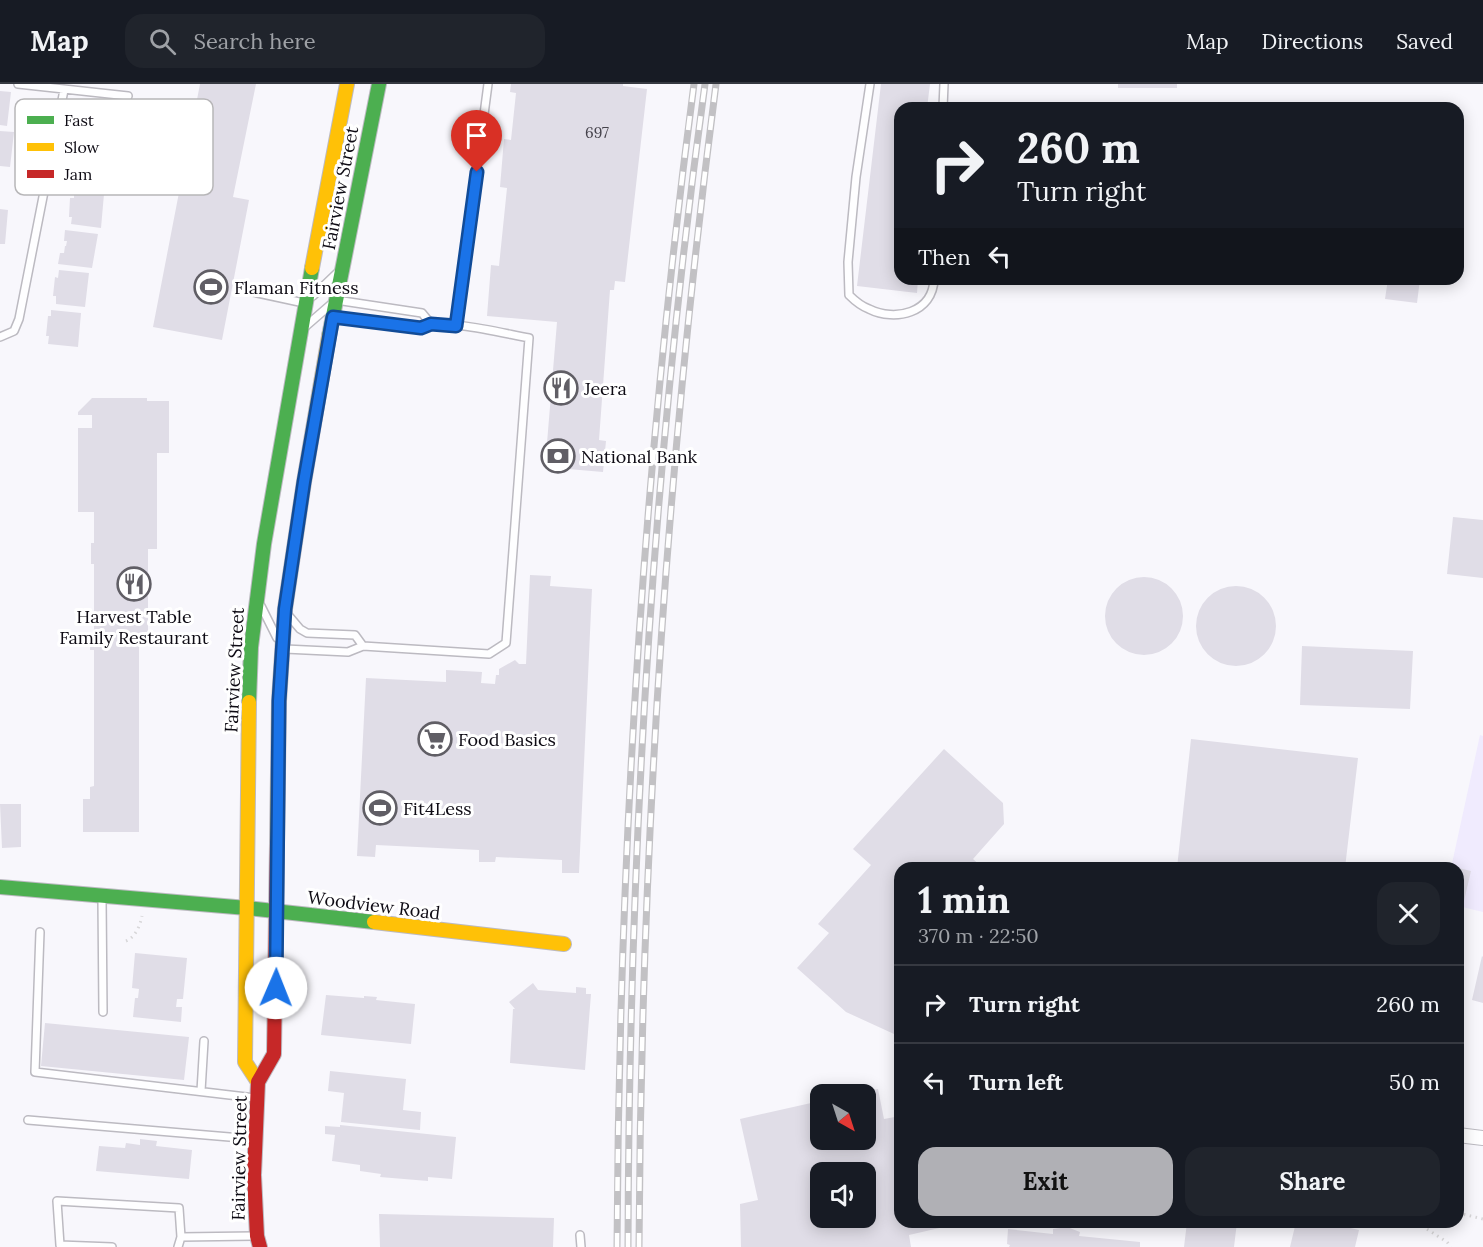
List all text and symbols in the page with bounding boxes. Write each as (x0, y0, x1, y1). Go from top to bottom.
search box (125, 14, 545, 68)
text: Map (30, 23, 89, 59)
icon: search (146, 25, 179, 58)
text: Search here (194, 27, 316, 55)
text: Map (1186, 28, 1229, 55)
text: Directions (1262, 28, 1363, 55)
text: Saved (1396, 28, 1453, 55)
legend (15, 99, 213, 195)
text: Fast (64, 110, 95, 130)
pin (451, 110, 502, 172)
icon: arrive (460, 119, 493, 152)
text: 260 m (1017, 121, 1140, 175)
house number: 697 (585, 123, 609, 142)
street label: Fairview Street (317, 124, 363, 252)
icon: right (918, 126, 996, 204)
text: Slow (64, 137, 100, 157)
text: Jam (63, 164, 92, 184)
text: Turn right (1017, 174, 1146, 208)
icon: left (983, 240, 1016, 273)
text: Then (918, 243, 971, 271)
sports icon: Flaman Fitness (193, 269, 229, 305)
place label: Flaman Fitness (234, 276, 359, 299)
restaurant icon: Jeera (543, 370, 579, 406)
place label: Jeera (583, 377, 627, 400)
bank icon: National Bank (540, 438, 576, 474)
place label: National Bank (581, 445, 698, 468)
restaurant icon: Harvest Table Family Restaurant (116, 566, 152, 602)
place label: Harvest Table Family Restaurant (59, 605, 209, 649)
street label: Fairview Street (219, 607, 249, 733)
supermarket icon: Food Basics (417, 721, 453, 757)
place label: Food Basics (458, 728, 556, 751)
sports icon: Fit4Less (362, 790, 398, 826)
place label: Fit4Less (403, 797, 472, 820)
text: 1 min (918, 877, 1010, 923)
button: close (1377, 882, 1440, 945)
street label: Woodview Road (306, 885, 442, 925)
text: 370 m · 22:50 (918, 923, 1039, 948)
position arrow (244, 956, 308, 1020)
icon: right (918, 988, 951, 1021)
text: Turn right (969, 990, 1080, 1018)
text: 260 m (1376, 990, 1440, 1018)
icon: left (918, 1066, 951, 1099)
text: Turn left (969, 1068, 1063, 1096)
text: 50 m (1389, 1068, 1440, 1096)
north arrow (810, 1084, 876, 1150)
map controls (810, 1084, 876, 1228)
street label: Fairview Street (226, 1095, 252, 1221)
button: Exit (918, 1147, 1173, 1216)
button: Share (1185, 1147, 1440, 1216)
button: sound (810, 1162, 876, 1228)

